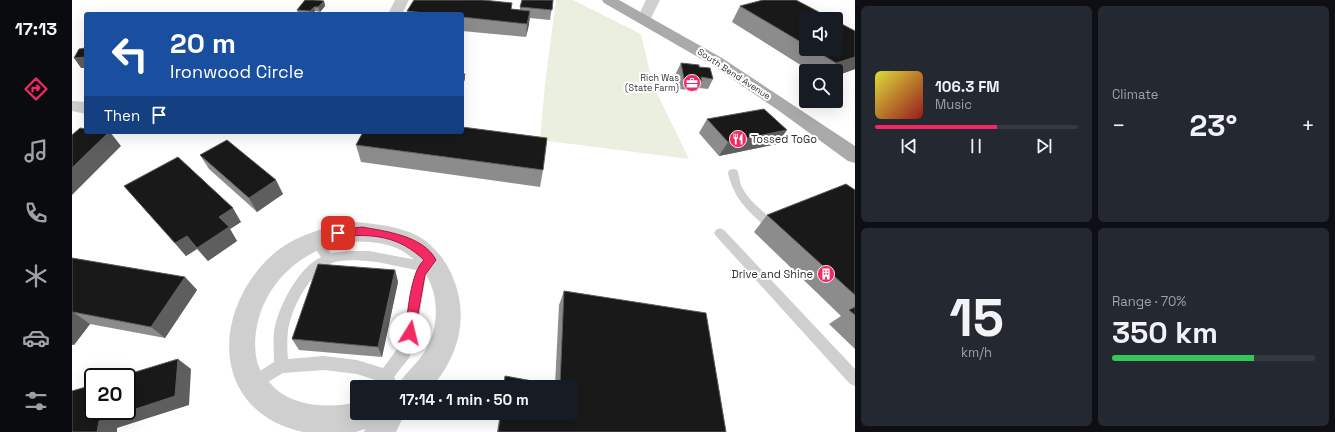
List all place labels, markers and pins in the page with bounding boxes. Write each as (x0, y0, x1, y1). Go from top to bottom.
place label: Rich Was (State Farm) (625, 72, 679, 94)
office icon: Rich Was (State Farm) (682, 73, 702, 93)
restaurant icon: Tossed ToGo (728, 129, 748, 149)
place label: Tossed ToGo (751, 132, 817, 146)
pin (321, 216, 355, 250)
building icon: Drive and Shine (816, 264, 836, 284)
place label: Drive and Shine (731, 267, 813, 281)

